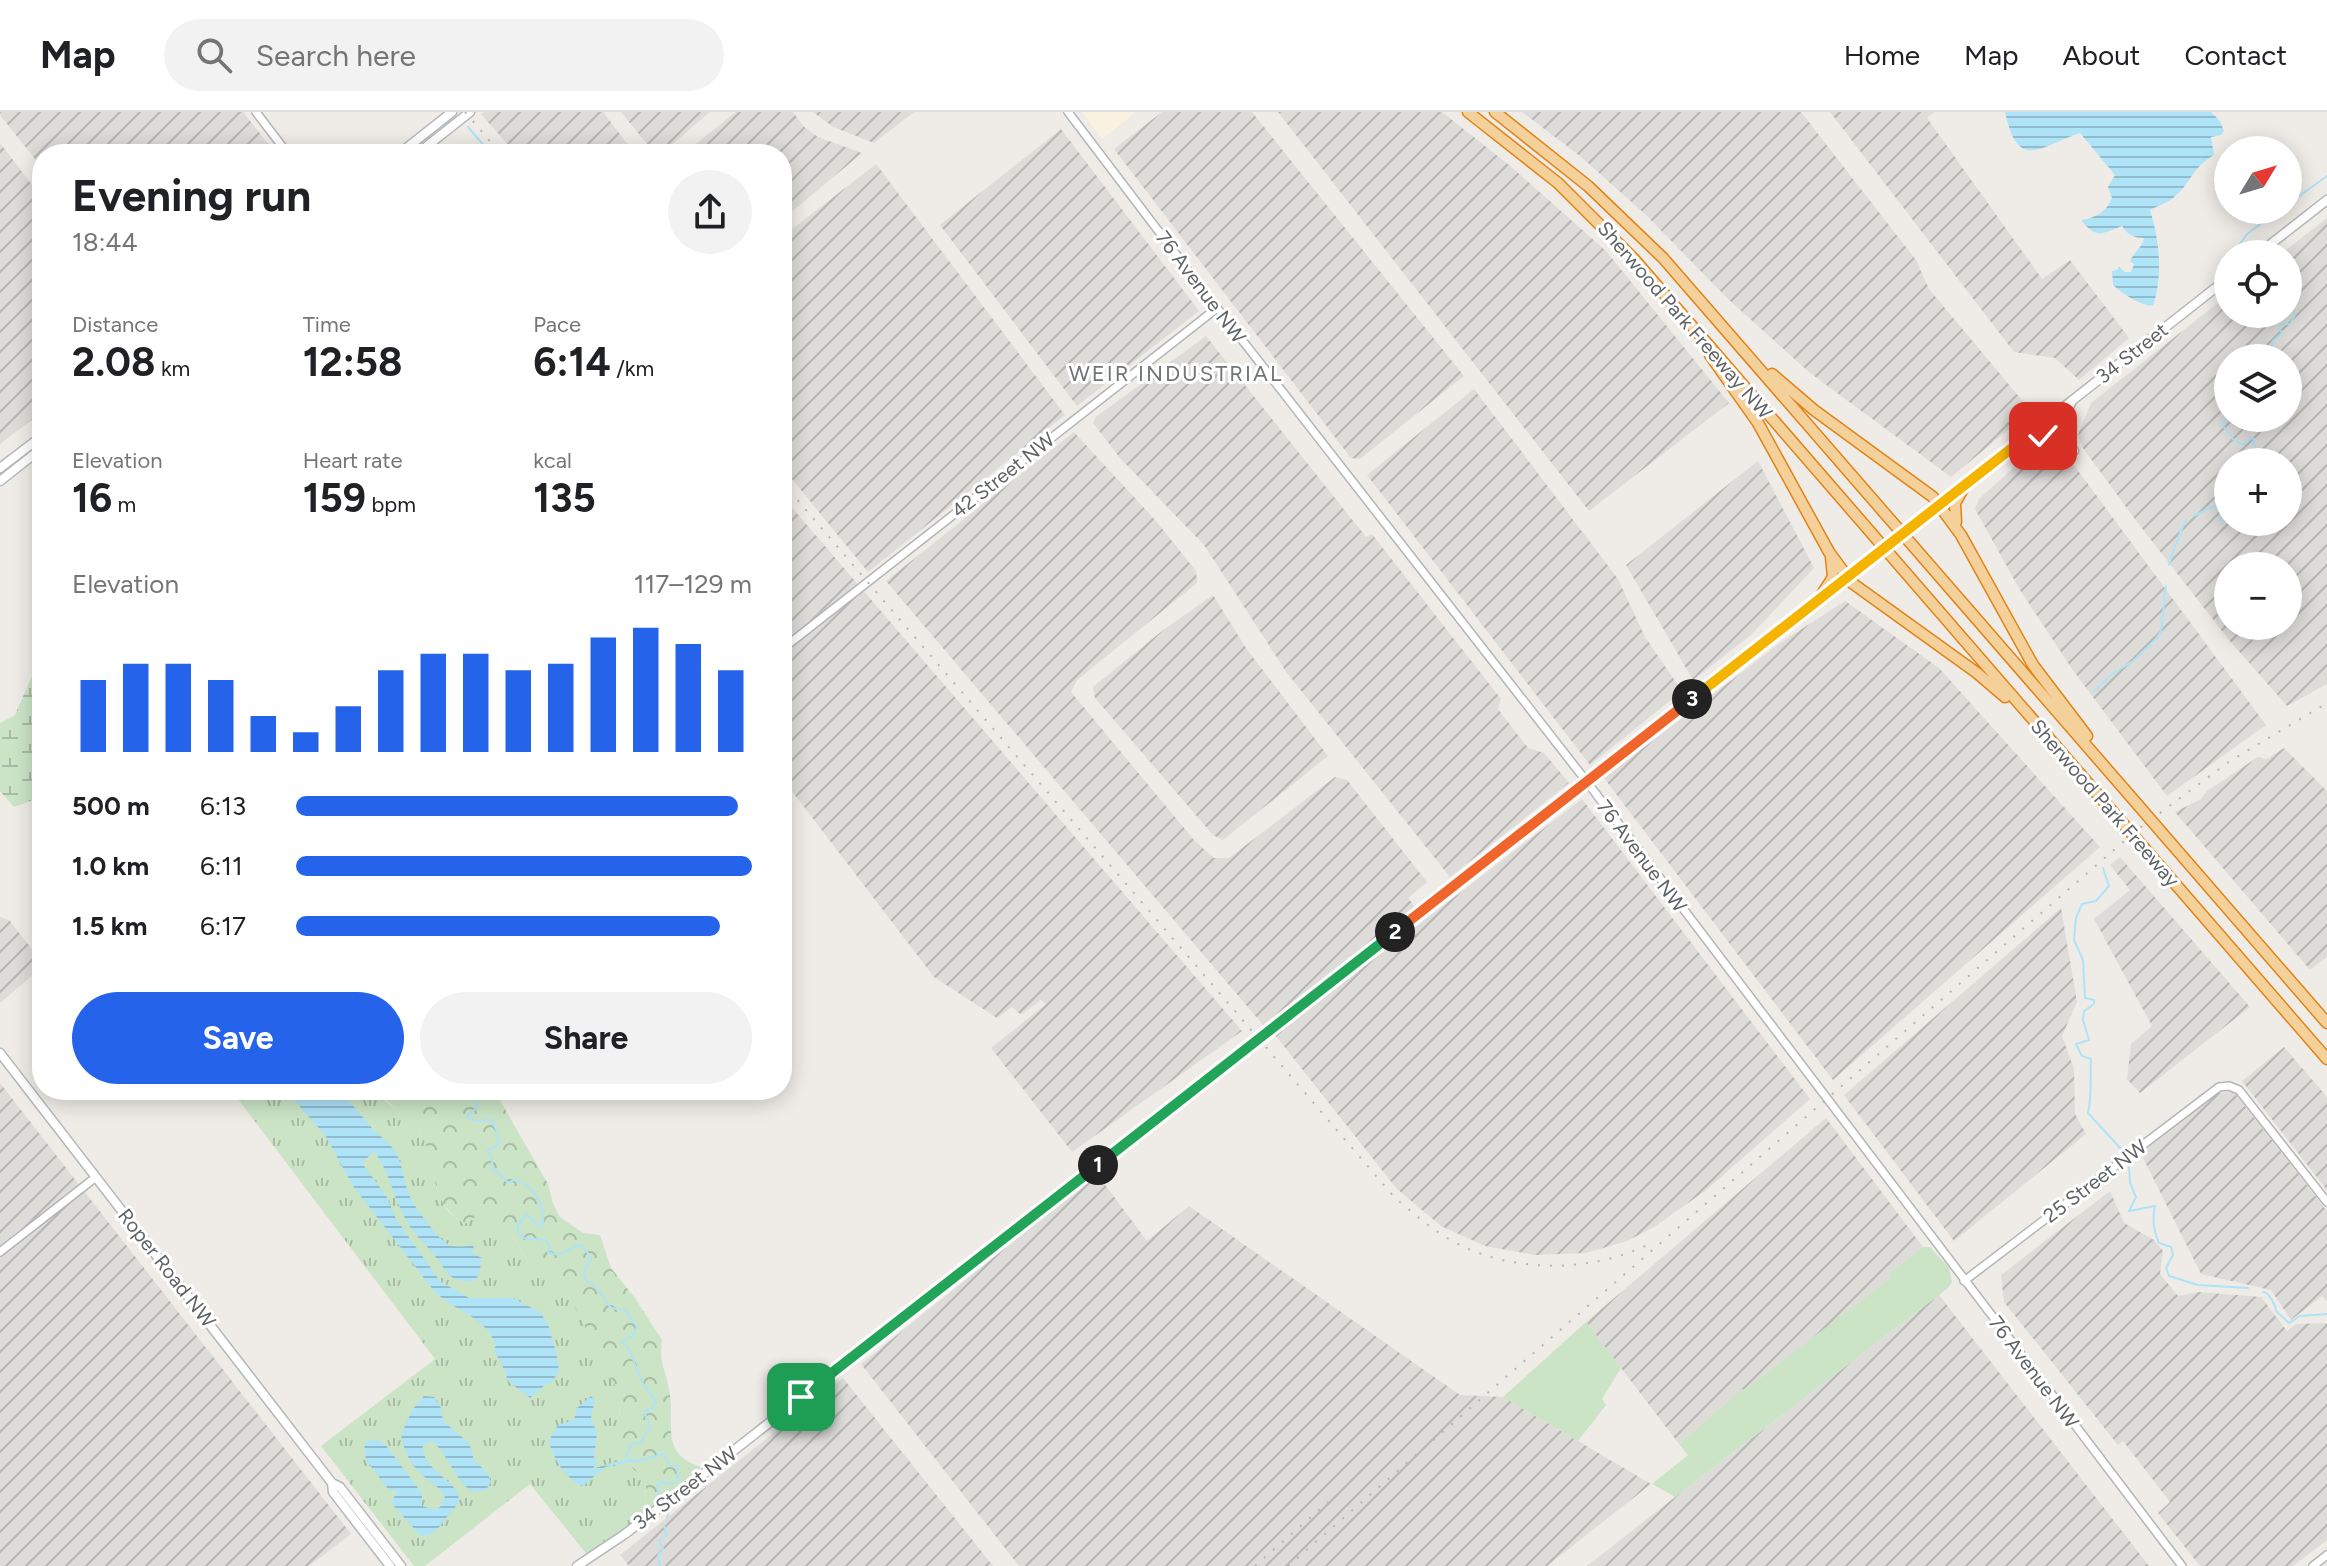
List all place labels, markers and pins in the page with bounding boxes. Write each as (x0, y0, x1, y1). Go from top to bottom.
pin (2009, 402, 2077, 470)
pin: 3 (1672, 679, 1712, 719)
pin: 2 (1375, 912, 1415, 952)
pin: 1 (1078, 1145, 1118, 1185)
pin (767, 1363, 835, 1431)

